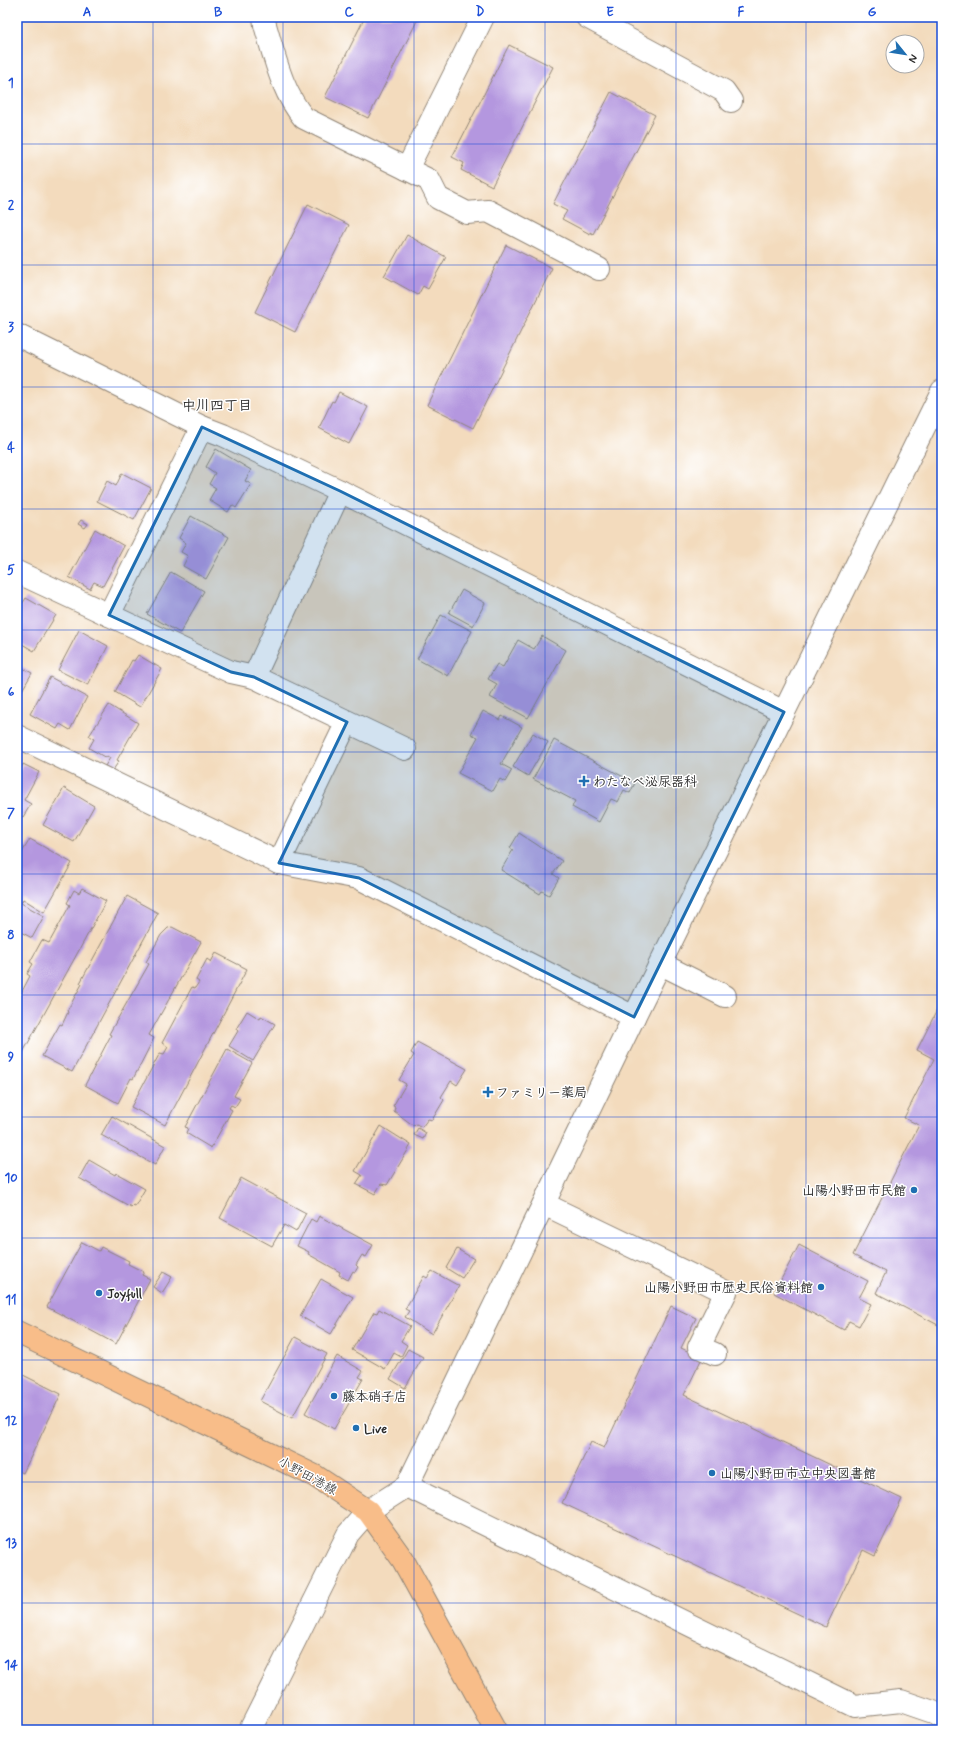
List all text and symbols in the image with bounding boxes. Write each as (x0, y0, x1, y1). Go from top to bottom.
text: A (83, 4, 91, 21)
text: B (214, 4, 223, 21)
text: C (344, 4, 354, 21)
text: D (476, 4, 485, 21)
text: E (606, 4, 614, 21)
text: F (738, 4, 745, 21)
text: G (868, 4, 877, 21)
north arrow (885, 34, 925, 74)
text: N (905, 52, 921, 65)
text: 1 (8, 75, 14, 92)
text: 2 (8, 197, 15, 214)
text: 3 (8, 319, 14, 336)
district label: 中川四丁目 (182, 397, 252, 415)
text: 4 (7, 440, 15, 457)
text: 5 (7, 562, 15, 579)
text: 6 (8, 684, 15, 701)
place label: わたなべ泌尿器科 (593, 774, 698, 791)
marker: わたなべ泌尿器科 (578, 775, 590, 787)
text: 7 (7, 805, 15, 822)
text: 8 (7, 927, 15, 944)
text: 9 (8, 1049, 15, 1066)
place label: ファミリー薬局 (496, 1085, 587, 1102)
marker: ファミリー薬局 (483, 1087, 493, 1097)
text: 10 (4, 1170, 18, 1187)
place label: 山陽小野田市民館 (802, 1183, 906, 1200)
marker: 山陽小野田市民館 (909, 1185, 919, 1195)
place label: 山陽小野田市歴史民俗資料館 (644, 1280, 813, 1297)
marker: 山陽小野田市歴史民俗資料館 (816, 1282, 826, 1292)
place label: Joyfull (107, 1286, 143, 1303)
marker: Joyfull (94, 1288, 104, 1298)
text: 11 (5, 1292, 17, 1309)
place label: 藤本硝子店 (342, 1389, 407, 1406)
marker: 藤本硝子店 (329, 1391, 339, 1401)
text: 12 (5, 1413, 17, 1430)
place label: Live (364, 1421, 387, 1438)
marker: Live (351, 1423, 361, 1433)
street label: 小野田港線 (275, 1453, 341, 1500)
place label: 山陽小野田市立中央図書館 (720, 1466, 876, 1483)
marker: 山陽小野田市立中央図書館 (707, 1468, 717, 1478)
text: 13 (5, 1535, 17, 1552)
text: 14 (4, 1657, 18, 1674)

